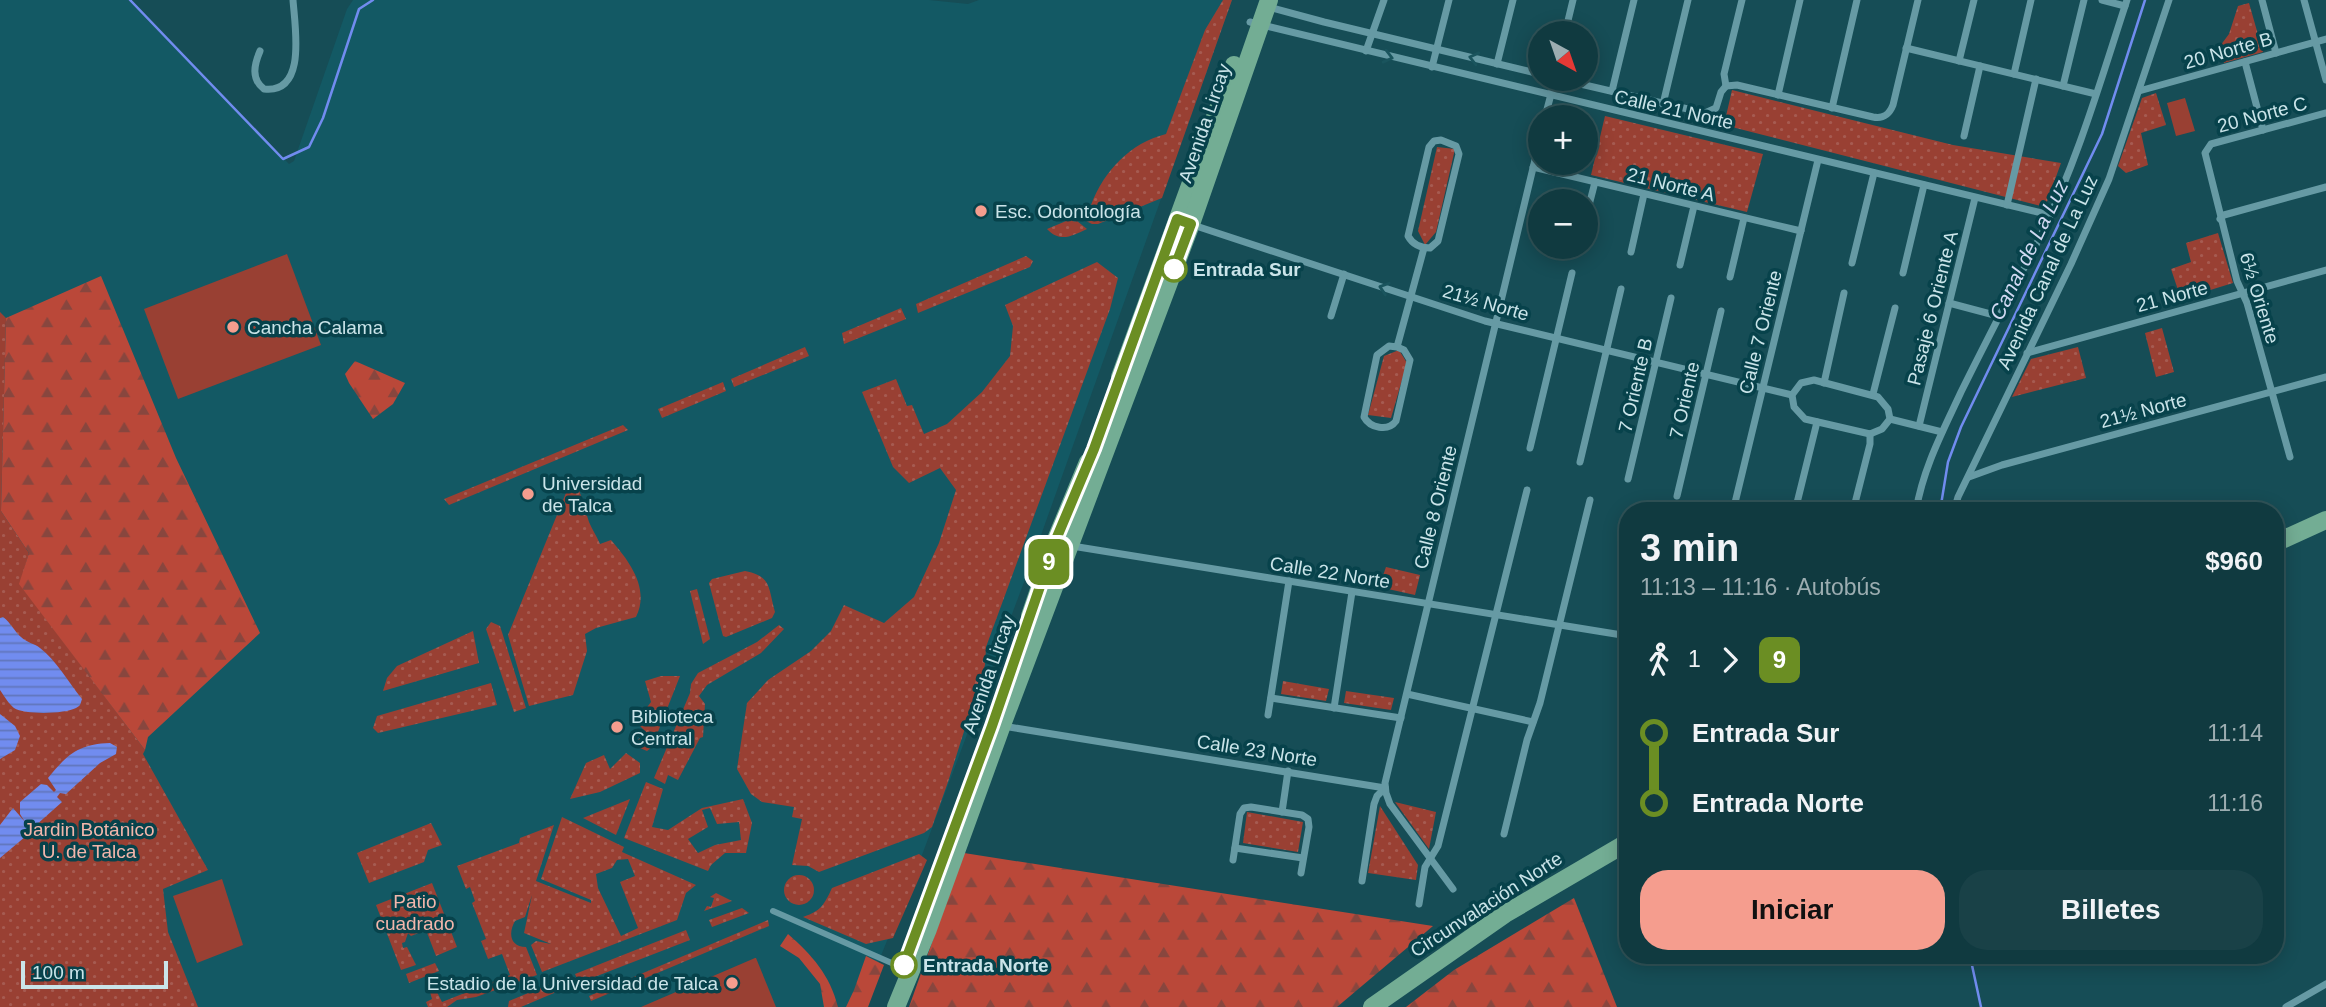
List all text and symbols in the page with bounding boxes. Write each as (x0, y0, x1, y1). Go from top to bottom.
north arrow (1528, 21, 1598, 91)
map controls (1528, 21, 1598, 259)
street label: 20 Norte B (2182, 28, 2275, 73)
one-way arrow (1382, 48, 1394, 63)
one-way arrow (1468, 52, 1480, 66)
street label: Avenida Lircay (1174, 61, 1235, 185)
street label: Calle 21 Norte (1612, 86, 1735, 133)
street label: 20 Norte C (2215, 92, 2309, 137)
button: + (1528, 105, 1598, 175)
street label: 21 Norte A (1625, 163, 1717, 206)
street label: Avenida Canal de La Luz (1993, 172, 2102, 373)
water label: Canal de La Luz (1985, 176, 2073, 324)
button: − (1528, 189, 1598, 259)
place label: Esc. Odontología (995, 201, 1141, 222)
marker: Esc. Odontología (973, 203, 989, 219)
street label: Pasaje 6 Oriente A (1903, 228, 1962, 388)
street label: 6½ Oriente (2236, 250, 2283, 346)
marker: Entrada Sur (1161, 256, 1187, 282)
place label: Entrada Sur (1193, 259, 1301, 280)
street label: Calle 7 Oriente (1735, 268, 1786, 396)
street label: 21 Norte (2134, 277, 2210, 316)
street label: 21½ Norte (1440, 280, 1531, 325)
one-way arrow (1378, 281, 1390, 296)
place label: Cancha Calama (247, 317, 384, 338)
marker: Cancha Calama (225, 319, 241, 335)
street label: 7 Oriente B (1614, 336, 1657, 434)
street label: 7 Oriente (1665, 360, 1704, 441)
street label: 21½ Norte (2098, 389, 2189, 432)
street label: Calle 8 Oriente (1410, 443, 1461, 571)
place label: Universidad de Talca (542, 473, 642, 516)
marker: Universidad de Talca (520, 486, 536, 502)
text: 3 min (1640, 527, 1739, 569)
line badge: 9 (1026, 539, 1072, 585)
text: $960 (2205, 546, 2263, 576)
text: 9 (1042, 548, 1056, 575)
street label: Calle 22 Norte (1268, 553, 1392, 592)
text: 11:13 – 11:16 · Autobús (1640, 574, 1881, 600)
street label: Avenida Lircay (958, 612, 1019, 736)
icon: walk (1640, 641, 1678, 679)
icon: forward (1711, 641, 1749, 679)
text: 1 (1688, 646, 1701, 672)
text: 9 (1773, 646, 1786, 673)
place label: Biblioteca Central (631, 706, 714, 749)
text: Entrada Sur (1692, 718, 1839, 748)
marker: Biblioteca Central (609, 719, 625, 735)
text: 11:14 (2207, 720, 2263, 746)
street label: Calle 23 Norte (1195, 731, 1319, 770)
text: Entrada Norte (1692, 788, 1864, 818)
text: 11:16 (2207, 790, 2263, 816)
park label: Jardin Botánico U. de Talca (24, 819, 154, 862)
street label: Circunvalación Norte (1407, 848, 1566, 961)
button: Iniciar (1640, 870, 1945, 950)
button: Billetes (1959, 870, 2263, 950)
park label: Patio cuadrado (375, 891, 455, 934)
marker: Entrada Norte (891, 952, 917, 978)
place label: Entrada Norte (923, 955, 1049, 976)
scale bar (21, 958, 168, 990)
text: 100 m (32, 962, 85, 983)
place label: Estadio de la Universidad de Talca (427, 973, 718, 994)
marker: Estadio de la Universidad de Talca (724, 975, 740, 991)

